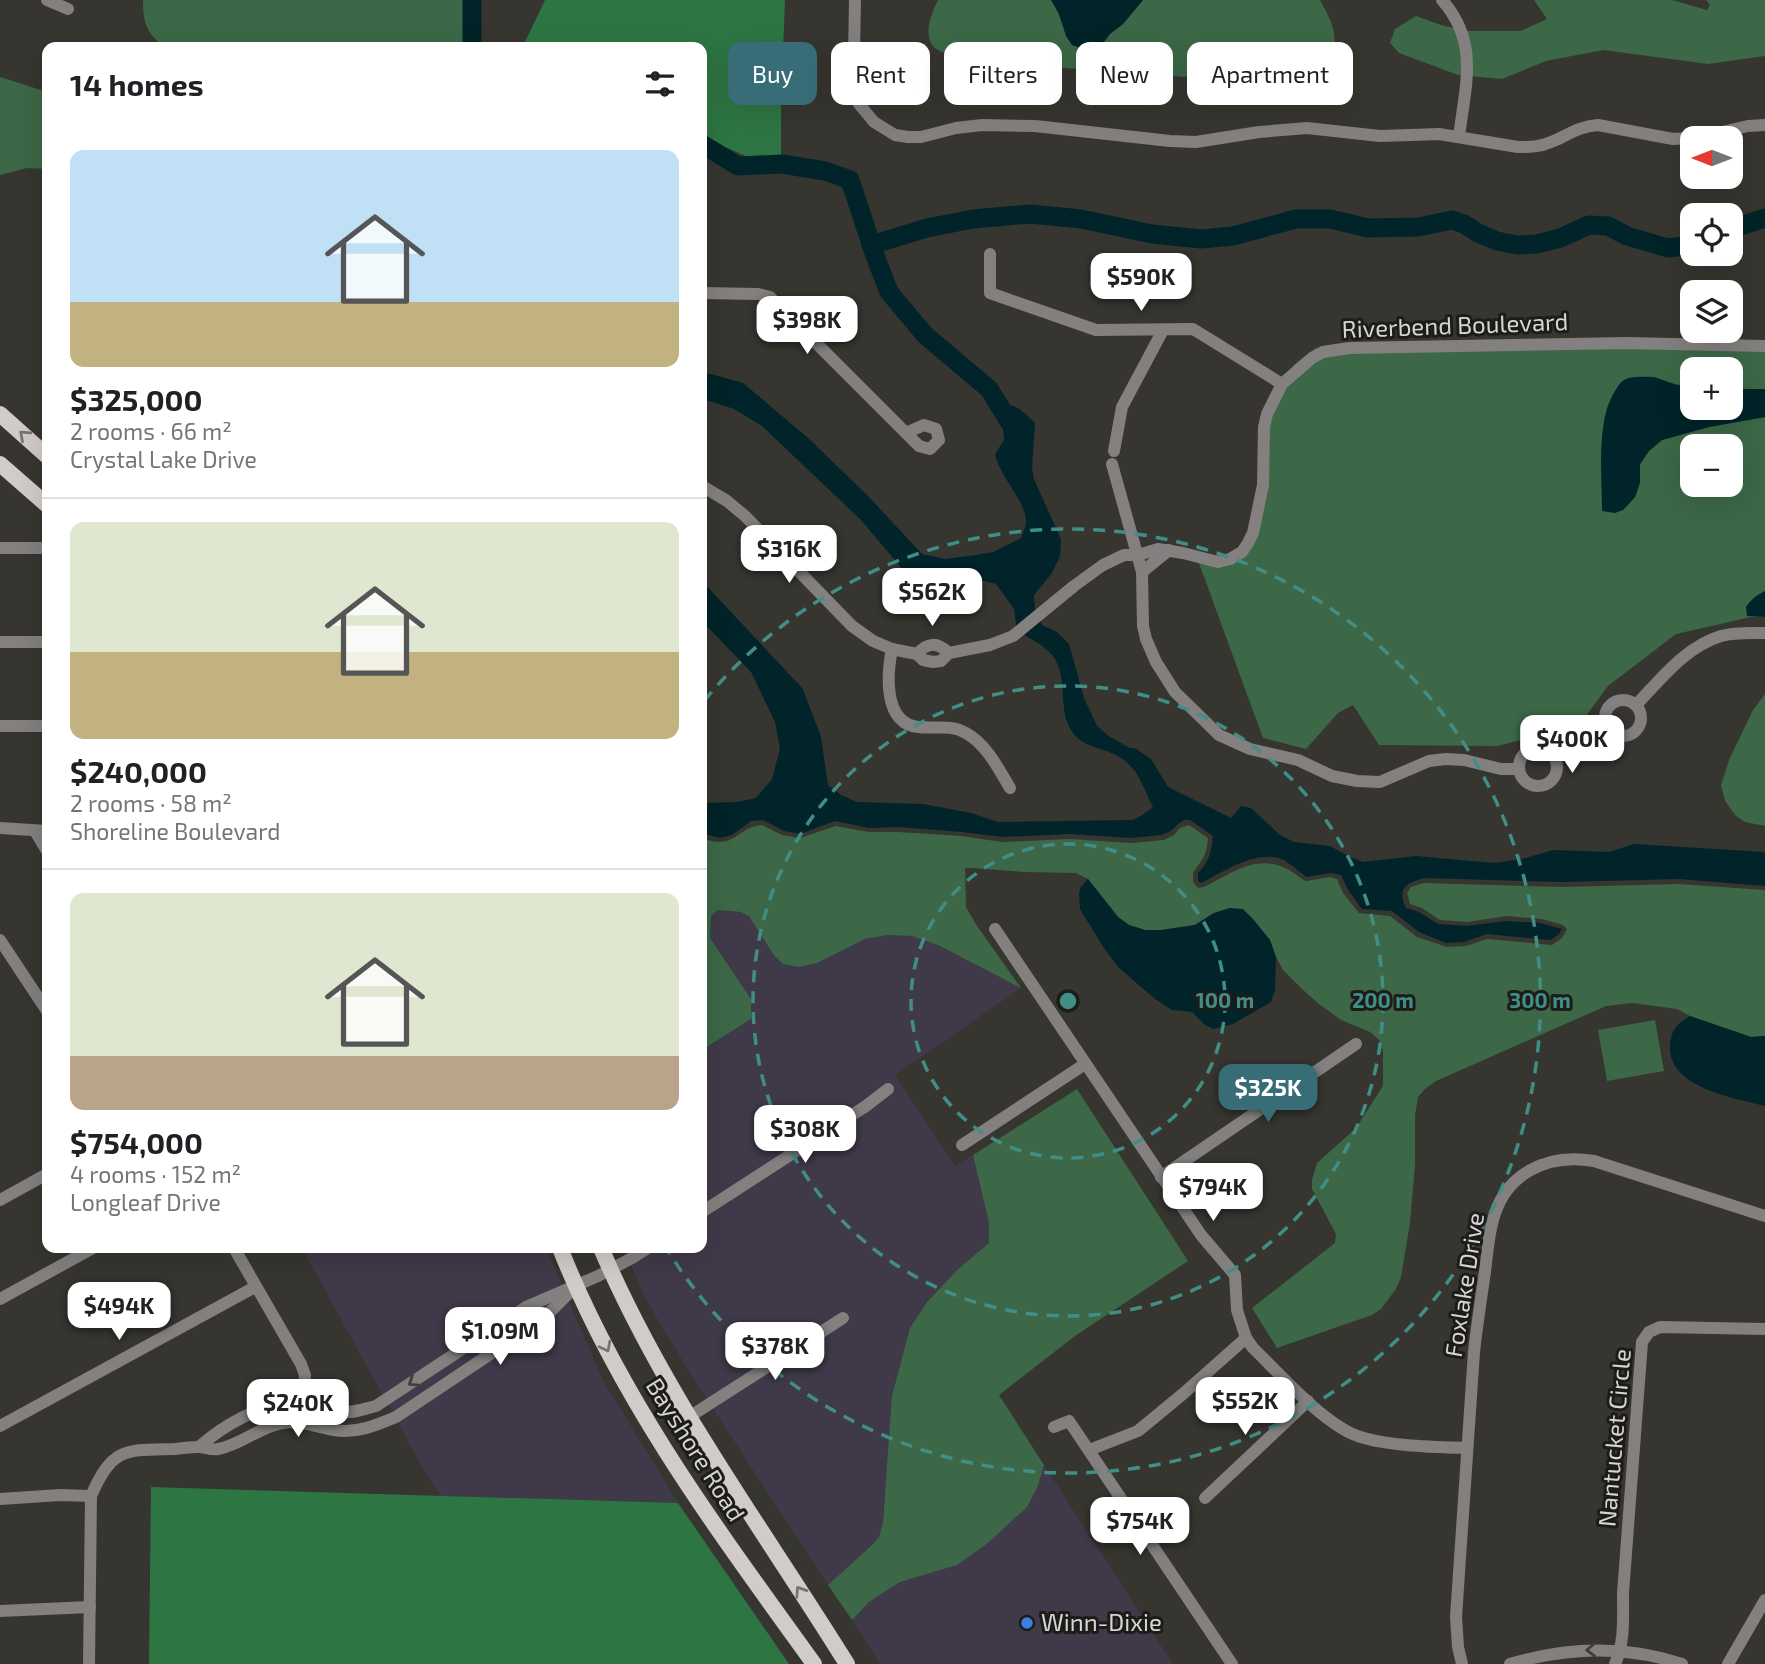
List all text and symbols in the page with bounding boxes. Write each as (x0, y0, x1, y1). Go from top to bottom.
chip: Buy (728, 42, 817, 105)
chip: Rent (831, 42, 930, 105)
chip: Filters (944, 42, 1062, 105)
chip: New (1076, 42, 1173, 105)
chip: Apartment (1187, 42, 1353, 105)
icon: filters (641, 65, 679, 103)
text: 14 homes (70, 66, 204, 102)
north arrow (1680, 126, 1743, 189)
map controls (1680, 126, 1743, 497)
icon: home (312, 196, 438, 322)
button: locate (1680, 203, 1743, 266)
pin: $590K (1092, 254, 1190, 313)
text: $590K (1107, 262, 1175, 290)
button: layers (1680, 280, 1743, 343)
pin: $398K (758, 296, 856, 356)
text: $398K (773, 305, 841, 333)
street label: Riverbend Boulevard (1341, 306, 1569, 343)
button: + (1680, 357, 1743, 420)
text: $325,000 (70, 381, 202, 417)
text: 2 rooms · 66 m² (70, 417, 232, 445)
one-way arrow (19, 431, 32, 443)
button: − (1680, 434, 1743, 497)
text: Crystal Lake Drive (70, 445, 257, 473)
pin: $316K (740, 526, 838, 585)
text: $316K (757, 534, 821, 562)
icon: home (312, 568, 438, 694)
pin: $562K (883, 568, 981, 628)
text: $562K (898, 577, 966, 605)
pin: $400K (1523, 716, 1621, 775)
text: $400K (1536, 724, 1608, 752)
text: $240,000 (70, 753, 207, 789)
text: 2 rooms · 58 m² (70, 789, 232, 817)
text: Shoreline Boulevard (70, 817, 280, 845)
icon: home (312, 939, 438, 1065)
text: 100 m (1196, 987, 1254, 1012)
text: 200 m (1352, 987, 1414, 1012)
text: 300 m (1509, 987, 1571, 1012)
centre of rings (1056, 989, 1080, 1013)
pin: $325K (1219, 1064, 1317, 1124)
text: $325K (1234, 1073, 1302, 1101)
pin: $308K (756, 1106, 854, 1165)
text: $308K (770, 1114, 840, 1142)
text: $754,000 (70, 1124, 203, 1160)
text: 4 rooms · 152 m² (70, 1160, 241, 1188)
pin: $794K (1164, 1164, 1262, 1223)
text: $794K (1179, 1172, 1247, 1200)
text: Longleaf Drive (70, 1188, 221, 1216)
street label: Foxlake Drive (1438, 1210, 1489, 1359)
pin: $494K (70, 1282, 168, 1342)
text: $494K (84, 1291, 154, 1319)
pin: $1.09M (443, 1308, 557, 1367)
text: $1.09M (461, 1316, 539, 1344)
pin: $378K (726, 1322, 824, 1382)
text: $378K (741, 1331, 809, 1359)
one-way arrow (598, 1340, 611, 1352)
street label: Nantucket Circle (1591, 1348, 1636, 1528)
street label: Bayshore Road (641, 1372, 752, 1526)
one-way arrow (408, 1374, 421, 1386)
pin: $552K (1196, 1378, 1294, 1437)
pin: $240K (249, 1380, 347, 1439)
text: $552K (1212, 1386, 1278, 1414)
text: $240K (263, 1388, 333, 1416)
pin: $754K (1091, 1498, 1189, 1557)
text: $754K (1106, 1506, 1174, 1534)
one-way arrow (796, 1585, 809, 1598)
place label: Winn-Dixie (1041, 1607, 1162, 1636)
marker: Winn-Dixie (1019, 1615, 1035, 1631)
one-way arrow (1585, 1643, 1596, 1658)

